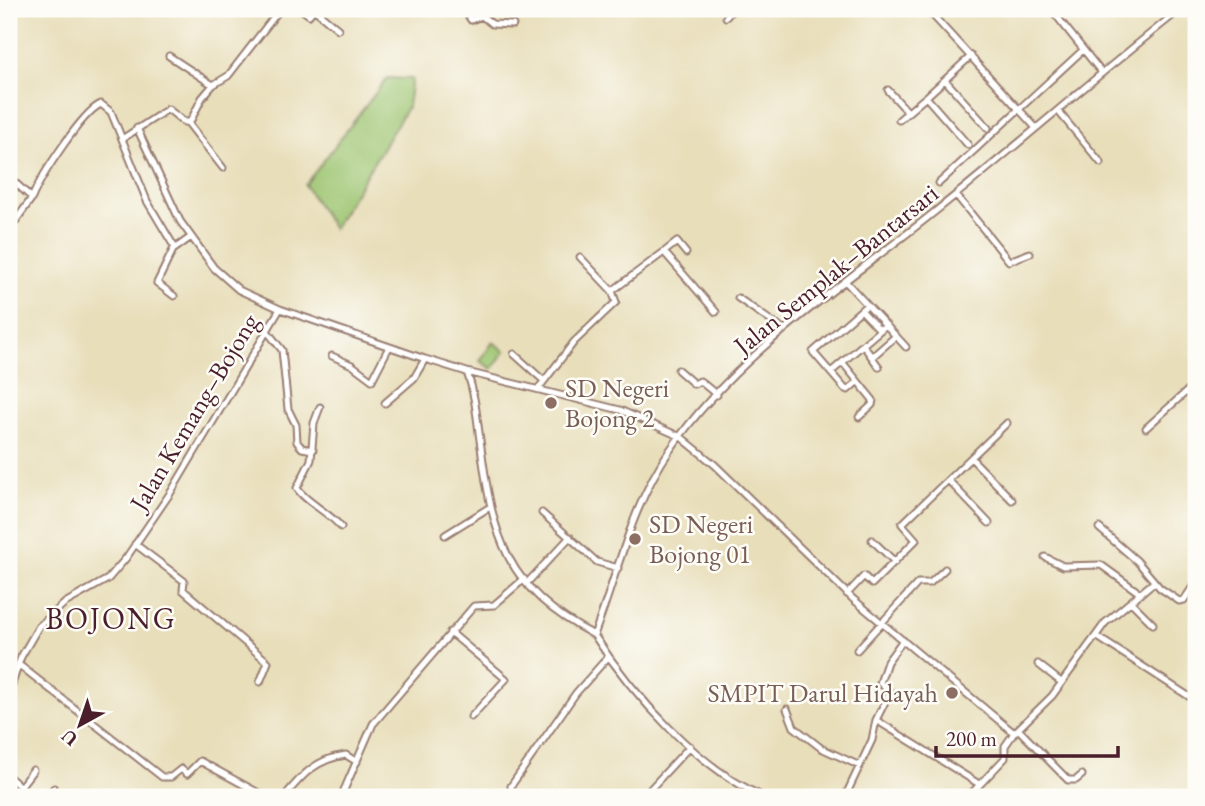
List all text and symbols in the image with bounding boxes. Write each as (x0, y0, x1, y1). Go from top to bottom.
street label: Jalan Semplak–Bantarsari (725, 176, 945, 363)
street label: Jalan Kemang–Bojong (121, 306, 267, 519)
place label: SD Negeri Bojong 2 (565, 371, 669, 435)
marker: SD Negeri Bojong 2 (543, 395, 559, 411)
place label: SD Negeri Bojong 01 (649, 507, 753, 571)
marker: SD Negeri Bojong 01 (627, 531, 643, 547)
district label: BOJONG (45, 599, 177, 638)
place label: SMPIT Darul Hidayah (707, 676, 938, 710)
marker: SMPIT Darul Hidayah (944, 685, 960, 701)
north arrow (46, 690, 116, 760)
scale bar (936, 715, 1118, 759)
text: U (56, 724, 83, 752)
text: 200 m (946, 725, 997, 752)

